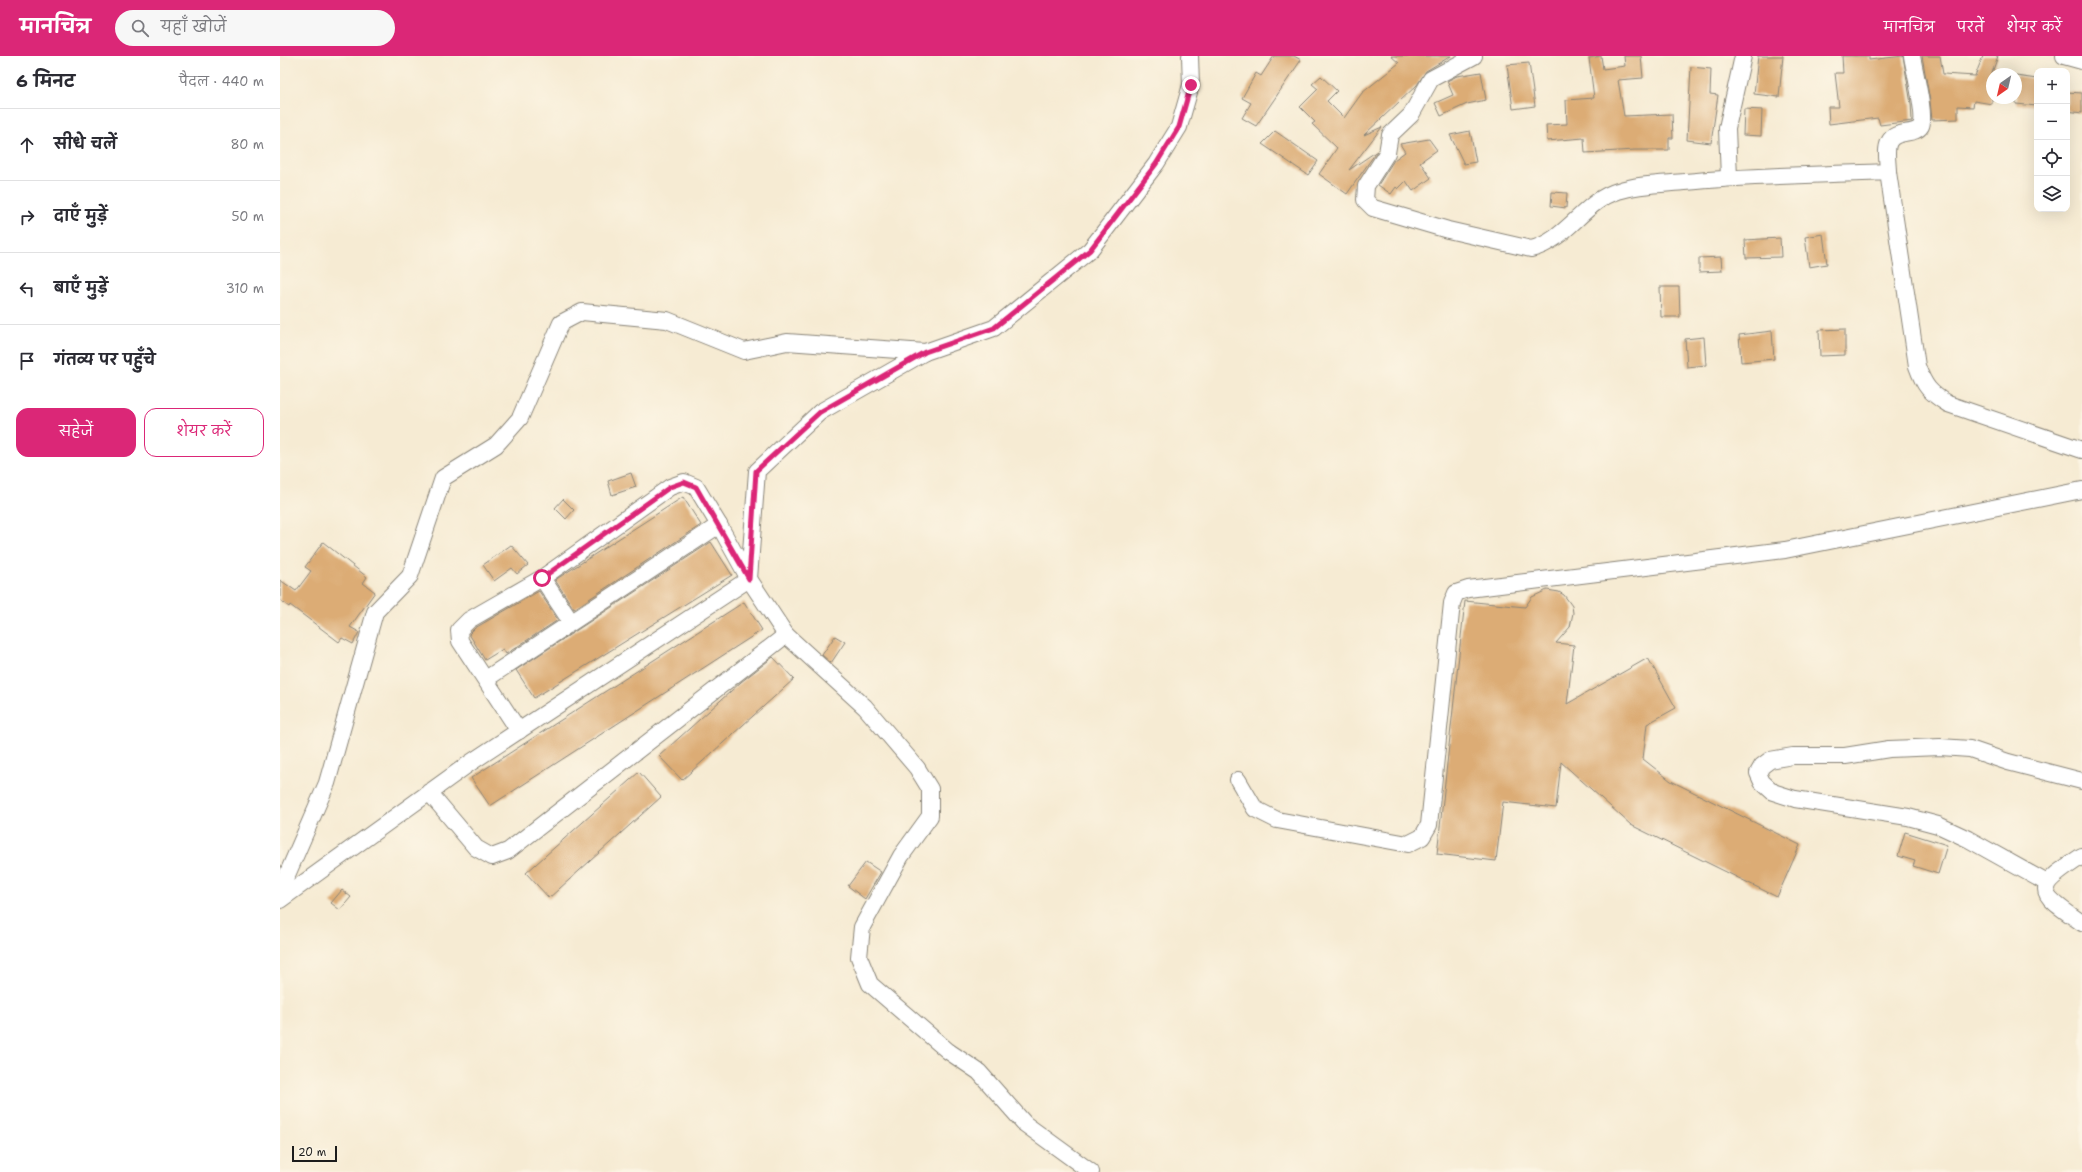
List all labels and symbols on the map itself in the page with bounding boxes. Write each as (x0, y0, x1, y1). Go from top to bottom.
north arrow (1986, 68, 2022, 104)
route end (1182, 76, 1200, 94)
route start (533, 569, 551, 587)
scale bar (292, 1144, 337, 1163)

